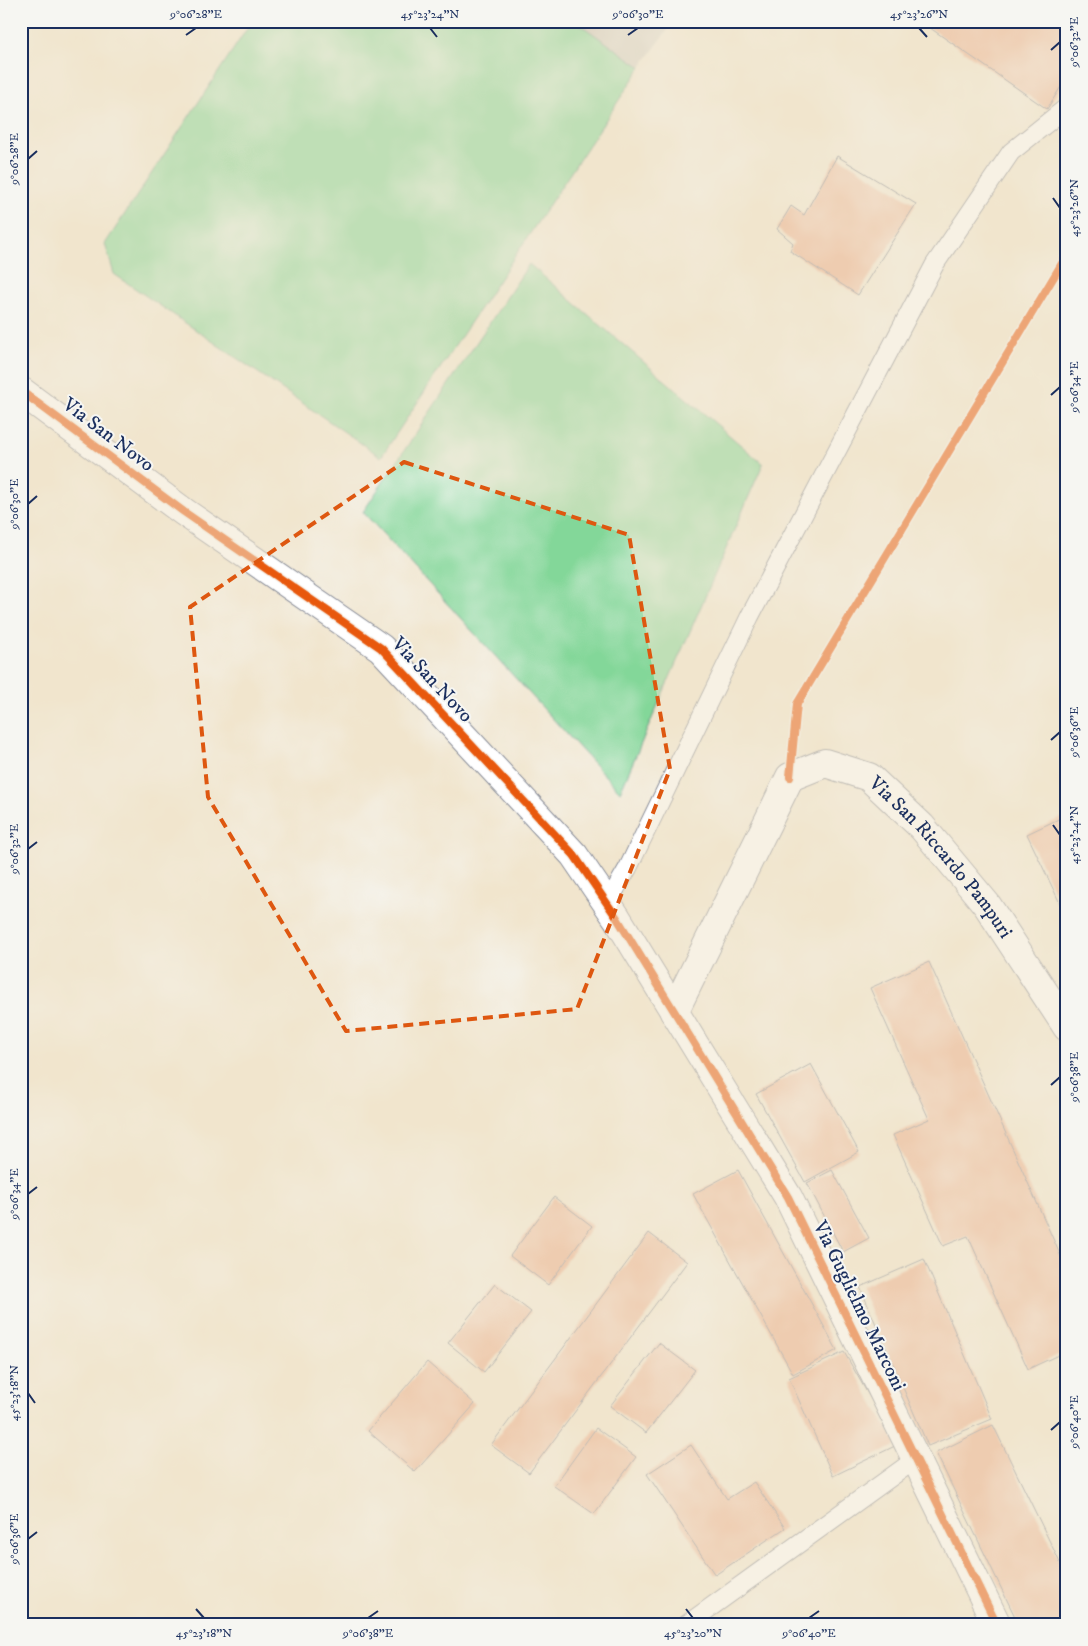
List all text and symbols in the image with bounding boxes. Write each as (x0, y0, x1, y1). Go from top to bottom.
text: 9°06'28"E (169, 7, 222, 22)
text: 45°23'24"N (401, 7, 459, 22)
text: 9°06'30"E (612, 7, 664, 22)
text: 45°23'26"N (890, 7, 948, 22)
text: 9°06'32"E (1067, 16, 1082, 68)
text: 9°06'28"E (7, 133, 22, 186)
text: 45°23'26"N (1067, 179, 1082, 237)
text: 9°06'34"E (1067, 361, 1082, 414)
street label: Via San Novo (56, 392, 159, 478)
text: 9°06'30"E (7, 478, 22, 531)
street label: Via San Novo (385, 631, 478, 728)
text: 9°06'36"E (1067, 706, 1082, 758)
street label: Via San Riccardo Pampuri (863, 770, 1018, 943)
text: 45°23'24"N (1067, 806, 1082, 864)
text: 9°06'32"E (7, 823, 22, 875)
text: 9°06'38"E (1067, 1051, 1082, 1103)
text: 9°06'34"E (7, 1168, 22, 1221)
street label: Via Guglielmo Marconi (806, 1216, 911, 1395)
text: 45°23'18"N (7, 1365, 22, 1421)
text: 9°06'40"E (1067, 1395, 1082, 1450)
text: 9°06'36"E (7, 1513, 22, 1565)
text: 45°23'18"N (176, 1626, 232, 1641)
text: 9°06'38"E (342, 1626, 394, 1641)
text: 45°23'20"N (664, 1626, 722, 1641)
text: 9°06'40"E (781, 1626, 836, 1641)

